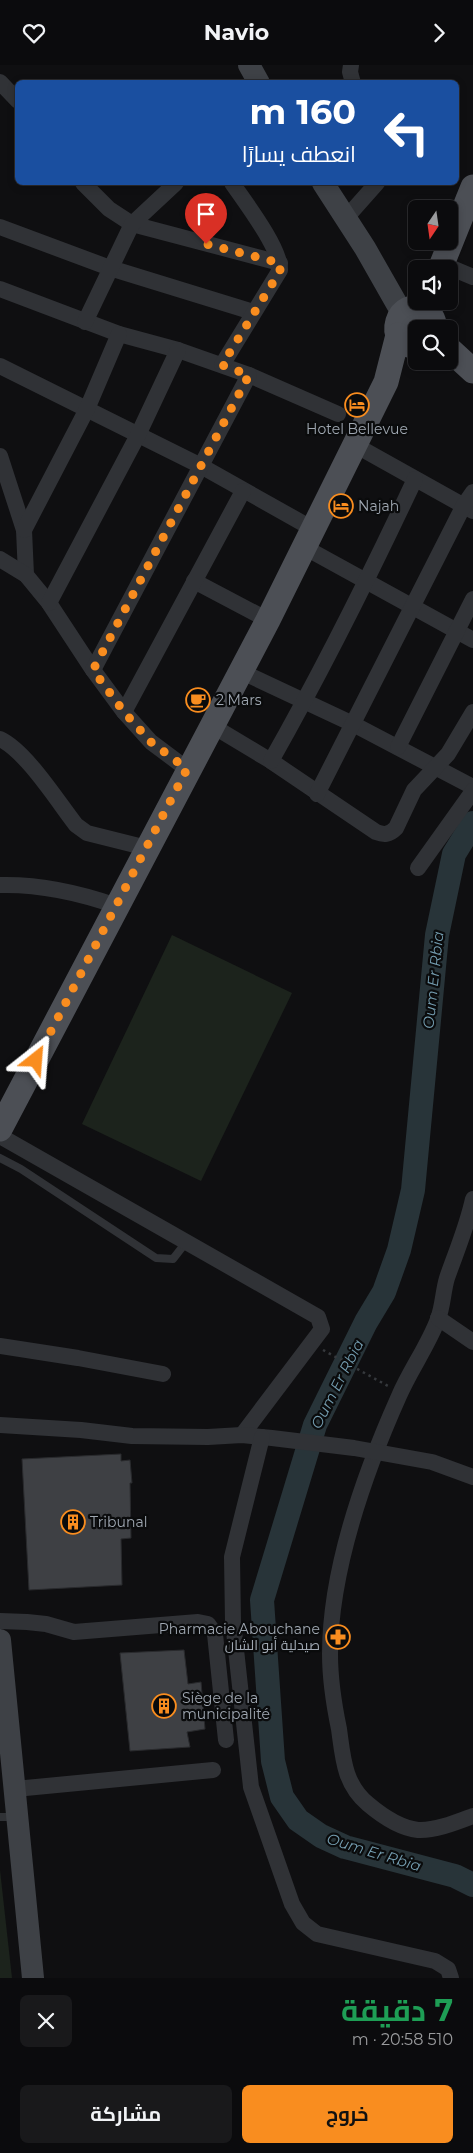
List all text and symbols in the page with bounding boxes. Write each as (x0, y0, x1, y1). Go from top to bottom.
icon: heart (20, 19, 48, 47)
text: Navio (204, 19, 269, 46)
icon: forward (425, 19, 453, 47)
text: 160 m (250, 90, 356, 133)
icon: left (374, 100, 439, 165)
text: انعطف يسارًا (242, 141, 356, 168)
pin (185, 193, 227, 244)
icon: arrive (192, 200, 220, 228)
north arrow (408, 200, 458, 250)
map controls (408, 200, 458, 370)
button: sound (408, 260, 458, 310)
button: search (408, 320, 458, 370)
hotel icon: Hotel Bellevue (344, 392, 370, 418)
place label: Hotel Bellevue (306, 420, 408, 438)
hotel icon: Najah (328, 493, 354, 519)
place label: Najah (358, 497, 399, 515)
cafe icon: 2 Mars (185, 687, 211, 713)
place label: 2 Mars (216, 691, 262, 709)
water label: Oum Er Rbia (418, 930, 448, 1030)
position arrow (9, 1033, 61, 1085)
water label: Oum Er Rbia (306, 1336, 368, 1432)
building icon: Tribunal (60, 1509, 86, 1535)
place label: Tribunal (90, 1513, 148, 1531)
place label: Pharmacie Abouchane صيدلية أبو الشان (159, 1620, 320, 1654)
pharmacy icon: Pharmacie Abouchane صيدلية أبو الشان (325, 1624, 351, 1650)
place label: Siège de la municipalité (182, 1689, 270, 1723)
building icon: Siège de la municipalité (151, 1693, 177, 1719)
water label: Oum Er Rbia (324, 1829, 424, 1875)
text: 7 دقيقة (341, 1992, 453, 2029)
button: close (20, 1995, 72, 2047)
text: 510 m · 20:58 (352, 2030, 453, 2049)
button: مشاركة (20, 2085, 232, 2143)
button: خروج (242, 2085, 453, 2143)

